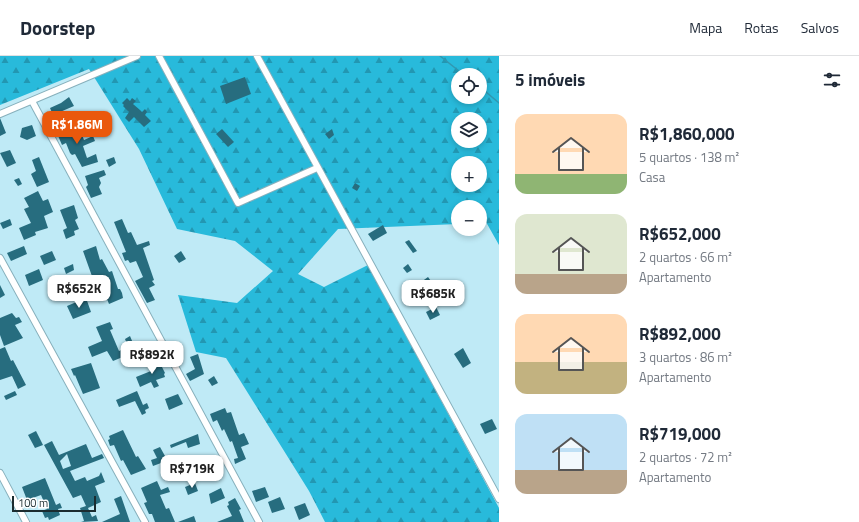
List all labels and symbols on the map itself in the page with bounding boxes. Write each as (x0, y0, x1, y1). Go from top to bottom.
pin: R$1.86M (40, 111, 114, 145)
pin: R$652K (46, 275, 112, 309)
pin: R$685K (400, 280, 466, 314)
pin: R$892K (119, 341, 185, 375)
pin: R$719K (159, 455, 225, 489)
scale bar (12, 494, 96, 513)

